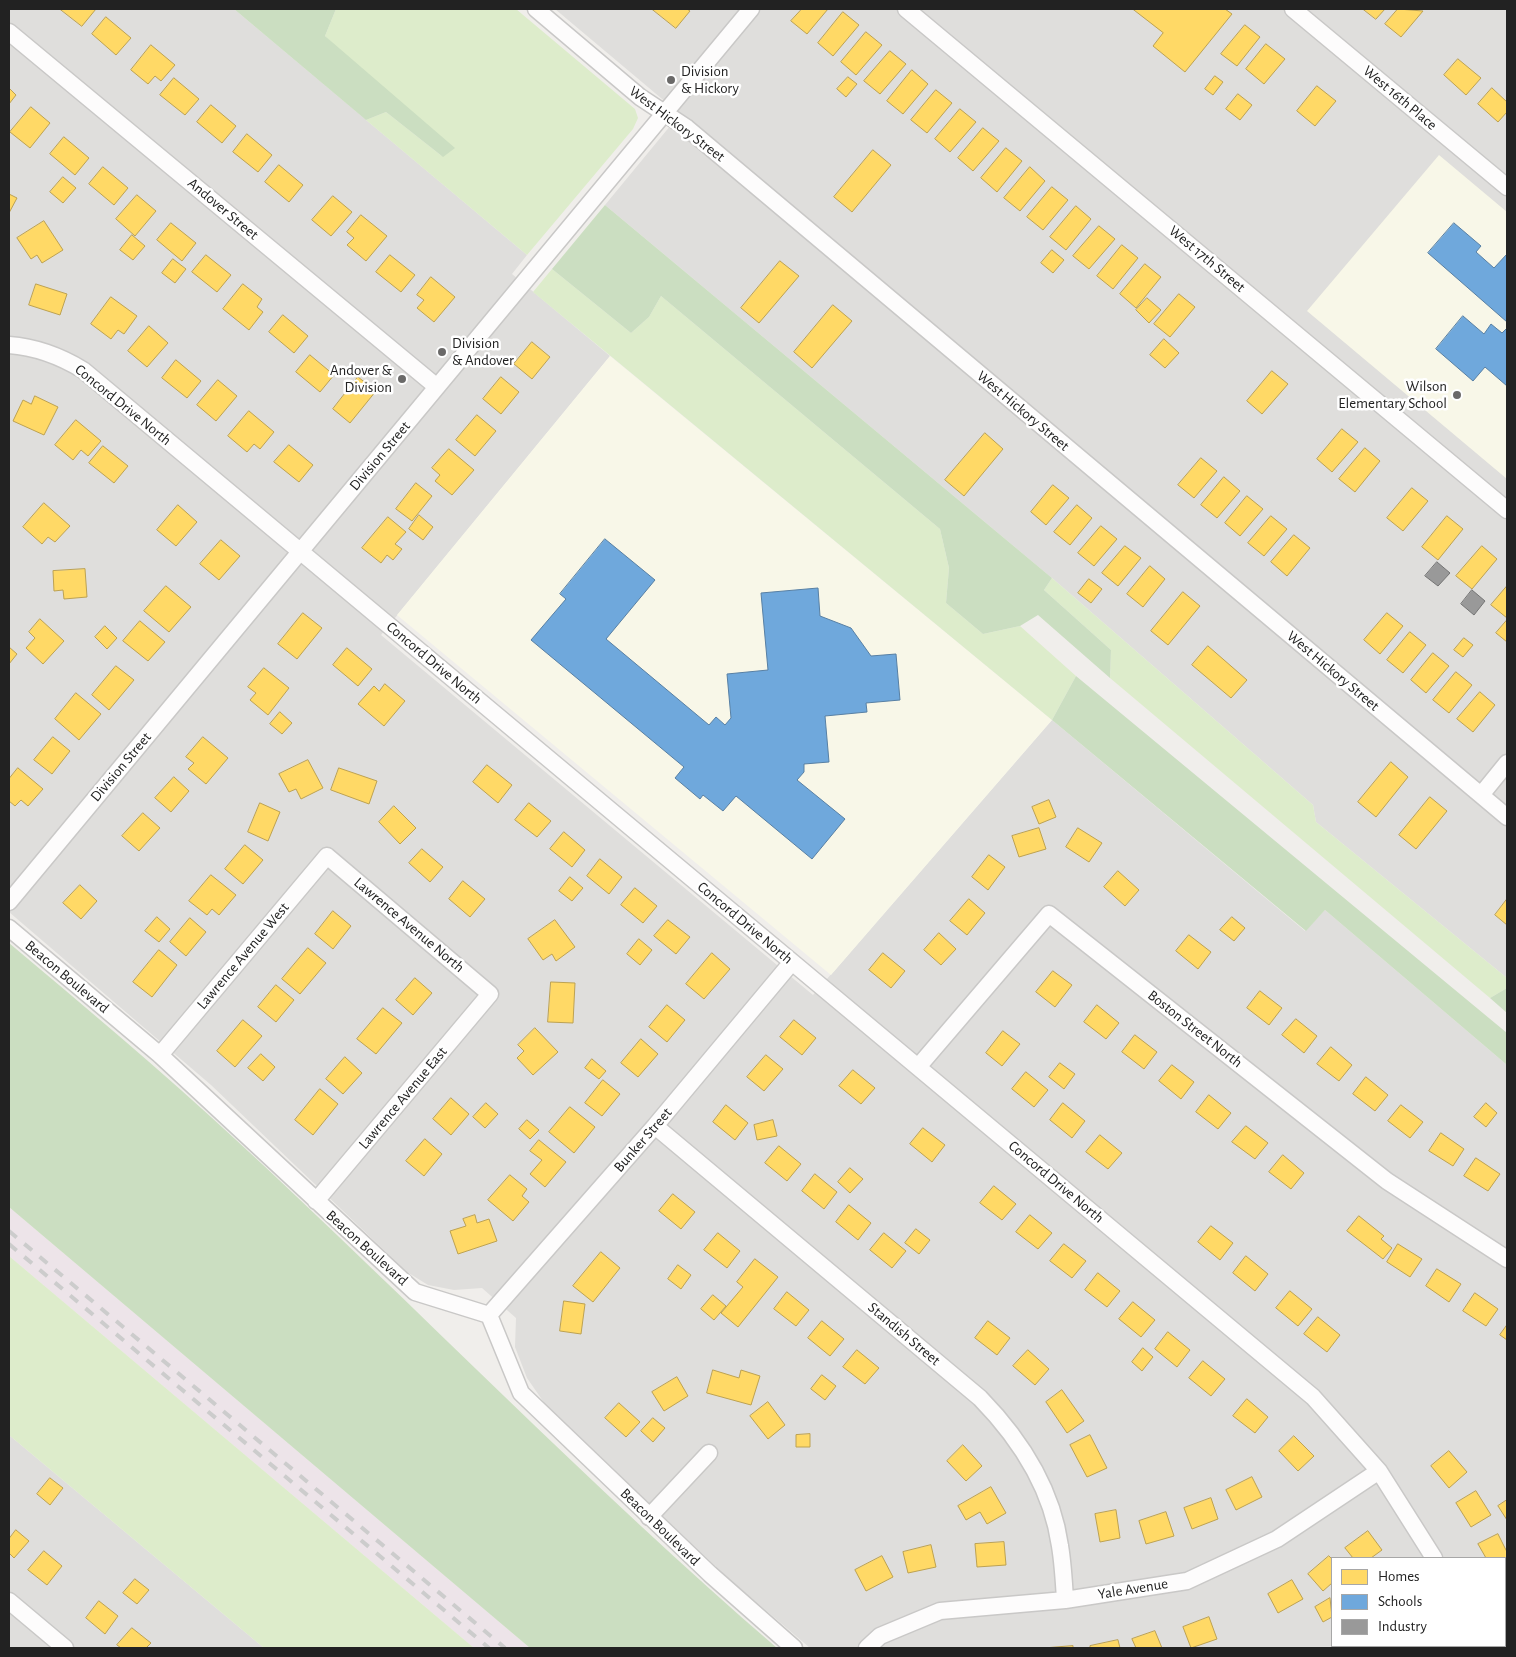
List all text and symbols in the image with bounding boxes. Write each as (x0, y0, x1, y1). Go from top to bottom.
place label: Division & Hickory (681, 62, 739, 97)
street label: West 16th Place (1359, 62, 1441, 134)
marker: Division & Hickory (665, 74, 677, 86)
street label: West Hickory Street (626, 82, 728, 166)
street label: Andover Street (184, 174, 262, 244)
street label: West 17th Street (1165, 222, 1249, 296)
place label: Division & Andover (452, 334, 514, 369)
marker: Division & Andover (436, 346, 448, 358)
street label: Concord Drive North (71, 361, 175, 449)
place label: Andover & Division (330, 361, 392, 396)
street label: West Hickory Street (973, 367, 1073, 455)
marker: Andover & Division (396, 373, 408, 385)
place label: Wilson Elementary School (1338, 377, 1447, 412)
marker: Wilson Elementary School (1451, 389, 1463, 401)
street label: Division Street (346, 418, 414, 494)
street label: Concord Drive North (383, 618, 485, 708)
street label: West Hickory Street (1283, 627, 1383, 715)
street label: Division Street (87, 729, 155, 805)
street label: Lawrence Avenue North (350, 874, 468, 976)
street label: Concord Drive North (694, 878, 796, 968)
street label: Lawrence Avenue West (193, 899, 293, 1013)
street label: Beacon Boulevard (21, 937, 113, 1017)
street label: Boston Street North (1144, 986, 1246, 1072)
street label: Lawrence Avenue East (355, 1043, 451, 1153)
street label: Bunker Street (610, 1104, 676, 1176)
street label: Concord Drive North (1005, 1137, 1107, 1227)
street label: Beacon Boulevard (322, 1207, 412, 1289)
street label: Standish Street (864, 1299, 944, 1369)
street label: Beacon Boulevard (616, 1484, 704, 1570)
legend (1331, 1557, 1506, 1647)
text: Homes (1378, 1569, 1420, 1584)
street label: Yale Avenue (1097, 1575, 1169, 1603)
text: Schools (1378, 1594, 1422, 1609)
text: Industry (1378, 1619, 1427, 1634)

